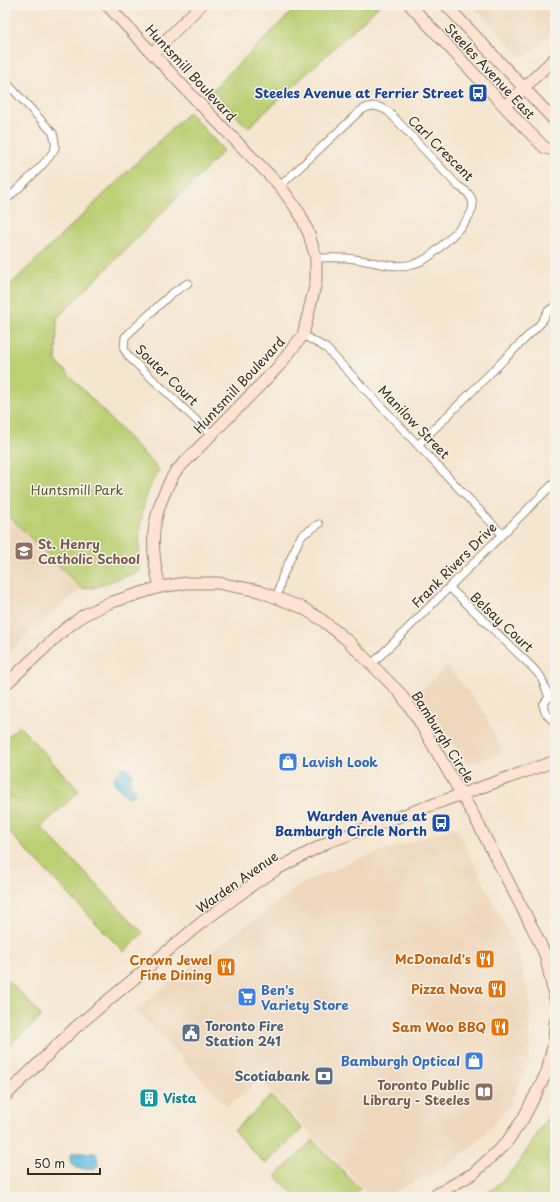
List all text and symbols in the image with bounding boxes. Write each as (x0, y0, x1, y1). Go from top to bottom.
street label: Steeles Avenue East (441, 19, 540, 123)
street label: Huntsmill Boulevard (141, 20, 241, 125)
bus stop icon: Steeles Avenue at Ferrier Street (467, 82, 489, 104)
place label: Steeles Avenue at Ferrier Street (254, 83, 464, 102)
street label: Carl Crescent (404, 111, 478, 185)
street label: Huntsmill Boulevard (189, 332, 289, 437)
street label: Souter Court (132, 340, 203, 409)
street label: Manilow Street (374, 381, 454, 463)
park label: Huntsmill Park (31, 480, 123, 499)
street label: Frank Rivers Drive (407, 518, 501, 612)
place label: St. Henry Catholic School (38, 534, 140, 568)
school or university icon: St. Henry Catholic School (13, 540, 35, 562)
street label: Belsay Court (467, 587, 538, 656)
street label: Bamburgh Circle (407, 687, 479, 786)
shop icon: Lavish Look (277, 751, 299, 773)
place label: Lavish Look (302, 752, 378, 771)
place label: Warden Avenue at Bamburgh Circle North (275, 806, 427, 840)
bus stop icon: Warden Avenue at Bamburgh Circle North (430, 812, 452, 834)
street label: Warden Avenue (192, 846, 282, 917)
restaurant icon: McDonald's (474, 948, 496, 970)
place label: McDonald's (395, 949, 471, 968)
place label: Crown Jewel Fine Dining (130, 950, 212, 984)
restaurant icon: Crown Jewel Fine Dining (215, 956, 237, 978)
restaurant icon: Pizza Nova (486, 978, 508, 1000)
place label: Pizza Nova (411, 979, 483, 998)
place label: Ben's Variety Store (261, 980, 349, 1014)
supermarket icon: Ben's Variety Store (236, 986, 258, 1008)
place label: Toronto Fire Station 241 (205, 1016, 284, 1050)
restaurant icon: Sam Woo BBQ (489, 1016, 511, 1038)
place label: Sam Woo BBQ (392, 1017, 486, 1036)
public building icon: Toronto Fire Station 241 (180, 1022, 202, 1044)
shop icon: Bamburgh Optical (463, 1050, 485, 1072)
place label: Bamburgh Optical (340, 1051, 460, 1070)
bank icon: Scotiabank (313, 1065, 335, 1087)
place label: Scotiabank (234, 1066, 310, 1085)
place label: Toronto Public Library - Steeles (363, 1075, 470, 1109)
library icon: Toronto Public Library - Steeles (473, 1081, 495, 1103)
building icon: Vista (138, 1087, 160, 1109)
place label: Vista (163, 1088, 197, 1107)
scale bar (28, 1150, 100, 1176)
text: 50 m (34, 1154, 65, 1172)

